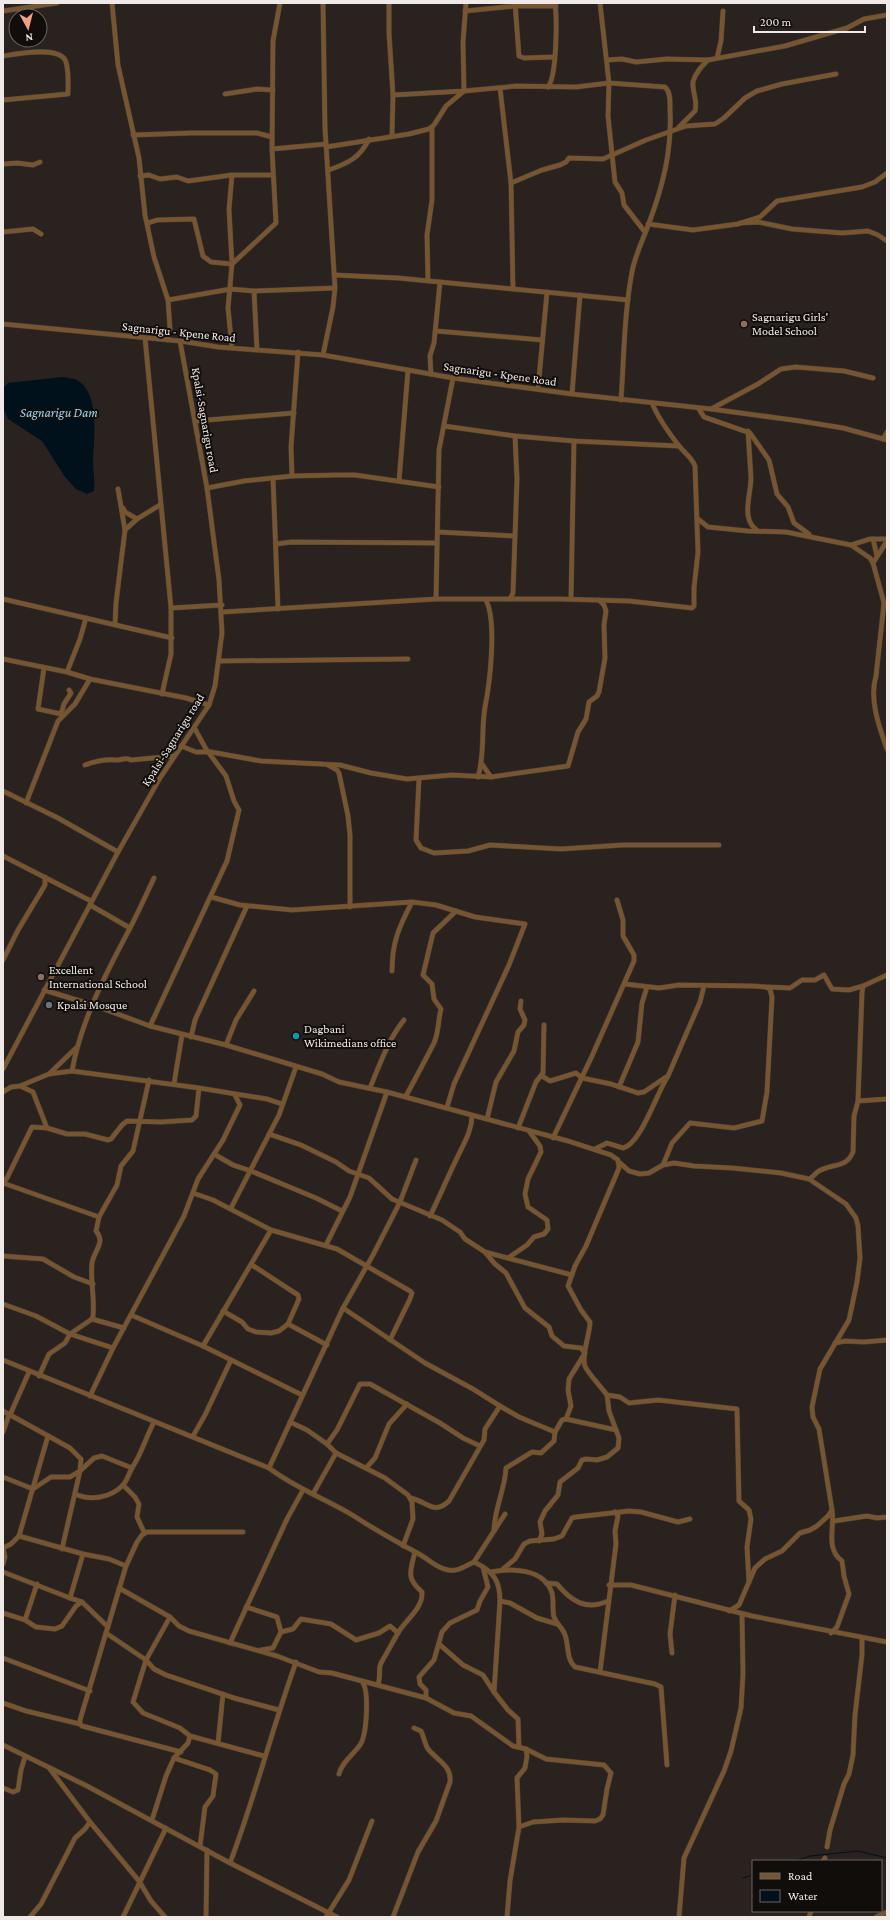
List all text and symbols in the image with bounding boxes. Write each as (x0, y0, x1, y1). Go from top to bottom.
north arrow (8, 8, 48, 48)
scale bar (754, 8, 865, 34)
text: 200 m (760, 15, 792, 29)
text: N (24, 32, 34, 44)
place label: Sagnarigu Girls' Model School (752, 310, 829, 338)
street label: Sagnarigu - Kpene Road (121, 319, 237, 345)
marker: Sagnarigu Girls' Model School (739, 319, 749, 329)
street label: Sagnarigu - Kpene Road (442, 359, 558, 389)
street label: Kpalsi-Sagnarigu road (189, 366, 221, 474)
water label: Sagnarigu Dam (20, 405, 98, 420)
street label: Kpalsi-Sagnarigu road (139, 690, 208, 789)
place label: Excellent International School (49, 963, 147, 991)
marker: Excellent International School (36, 972, 46, 982)
place label: Kpalsi Mosque (57, 998, 127, 1012)
marker: Kpalsi Mosque (44, 1000, 54, 1010)
place label: Dagbani Wikimedians office (304, 1022, 396, 1050)
marker: Dagbani Wikimedians office (291, 1031, 301, 1041)
legend (752, 1860, 882, 1912)
text: Road (788, 1869, 813, 1883)
text: Water (788, 1889, 818, 1903)

